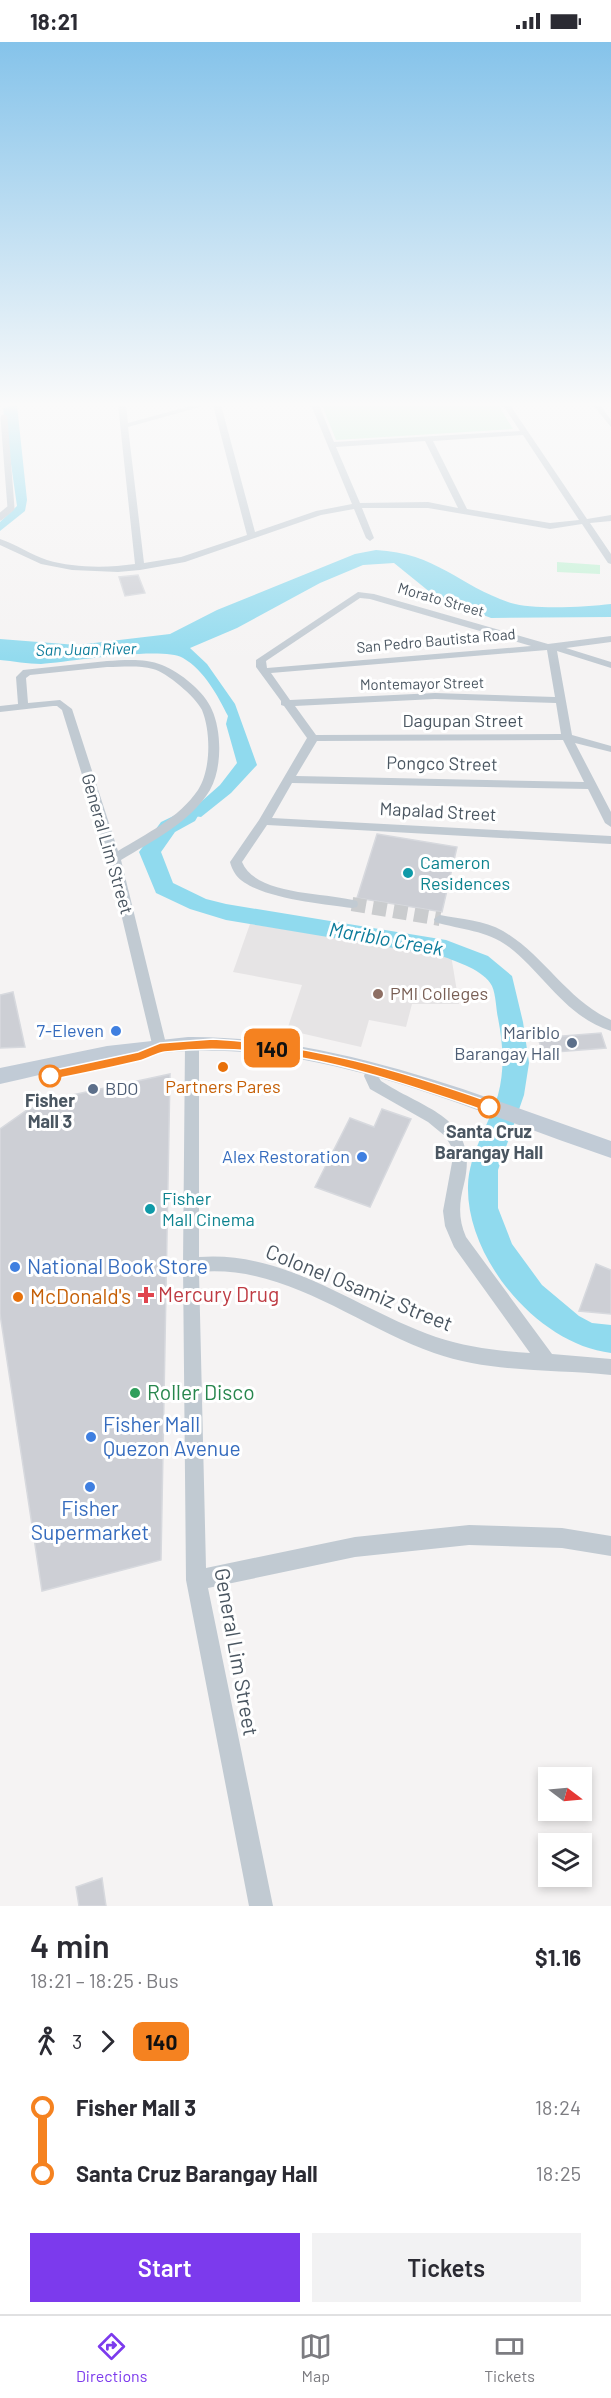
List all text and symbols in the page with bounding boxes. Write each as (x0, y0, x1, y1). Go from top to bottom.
text: 18:21 (30, 8, 78, 34)
street label: Morato Street (396, 578, 487, 620)
street label: San Pedro Bautista Road (356, 624, 516, 656)
water label: San Juan River (35, 638, 138, 659)
street label: Montemayor Street (360, 673, 484, 693)
street label: Dagupan Street (402, 709, 524, 731)
street label: Pongco Street (386, 751, 498, 775)
street label: General Lim Street (77, 771, 139, 917)
street label: Mapalad Street (379, 797, 497, 825)
place label: Cameron Residences (420, 851, 510, 894)
marker: Cameron Residences (401, 866, 415, 880)
water label: Mariblo Creek (327, 916, 445, 960)
place label: PMI Colleges (390, 982, 488, 1004)
marker: PMI Colleges (371, 987, 385, 1001)
place label: 7-Eleven (36, 1019, 104, 1041)
place label: Mariblo Barangay Hall (454, 1021, 560, 1064)
marker: 7-Eleven (109, 1024, 123, 1038)
line badge: 140 (238, 1028, 306, 1068)
text: 140 (256, 1036, 288, 1061)
marker: Mariblo Barangay Hall (565, 1036, 579, 1050)
marker: Partners Pares (216, 1060, 230, 1074)
marker: Fisher Mall 3 (39, 1065, 61, 1087)
place label: Partners Pares (165, 1075, 281, 1097)
place label: BDO (105, 1077, 139, 1099)
marker: BDO (86, 1082, 100, 1096)
place label: Fisher Mall 3 (25, 1089, 75, 1132)
marker: Santa Cruz Barangay Hall (478, 1096, 500, 1118)
place label: Santa Cruz Barangay Hall (435, 1120, 543, 1163)
place label: Alex Restoration (222, 1145, 350, 1167)
marker: Alex Restoration (355, 1150, 369, 1164)
place label: Fisher Mall Cinema (162, 1187, 255, 1230)
marker: Fisher Mall Cinema (143, 1202, 157, 1216)
street label: Colonel Osamiz Street (262, 1238, 457, 1336)
place label: National Book Store (27, 1253, 208, 1278)
marker: National Book Store (8, 1260, 22, 1274)
place label: Mercury Drug (158, 1281, 279, 1306)
place label: McDonald's (30, 1283, 131, 1308)
marker: Mercury Drug (139, 1288, 153, 1302)
marker: McDonald's (11, 1290, 25, 1304)
place label: Roller Disco (147, 1379, 255, 1404)
marker: Roller Disco (128, 1386, 142, 1400)
place label: Fisher Mall Quezon Avenue (103, 1411, 241, 1460)
marker: Fisher Mall Quezon Avenue (84, 1430, 98, 1444)
marker: Fisher Supermarket (83, 1480, 97, 1494)
place label: Fisher Supermarket (31, 1495, 149, 1544)
street label: General Lim Street (210, 1566, 265, 1738)
north arrow (538, 1767, 592, 1821)
map controls (538, 1767, 592, 1887)
button: layers (538, 1833, 592, 1887)
text: 4 min (30, 1925, 110, 1965)
text: $1.16 (535, 1944, 581, 1970)
text: 18:21 – 18:25 · Bus (30, 1968, 179, 1992)
icon: walk (30, 2025, 63, 2058)
icon: forward (91, 2025, 124, 2058)
text: 3 (72, 2029, 82, 2053)
text: 140 (145, 2029, 177, 2054)
text: Fisher Mall 3 (76, 2094, 196, 2120)
text: 18:24 (535, 2095, 581, 2119)
text: Santa Cruz Barangay Hall (76, 2160, 318, 2186)
text: 18:25 (536, 2161, 581, 2185)
button: Start (30, 2233, 300, 2302)
button: Tickets (312, 2233, 581, 2302)
tab: Directions (76, 2330, 147, 2385)
tab: Map (299, 2330, 332, 2385)
tab: Tickets (484, 2330, 535, 2385)

